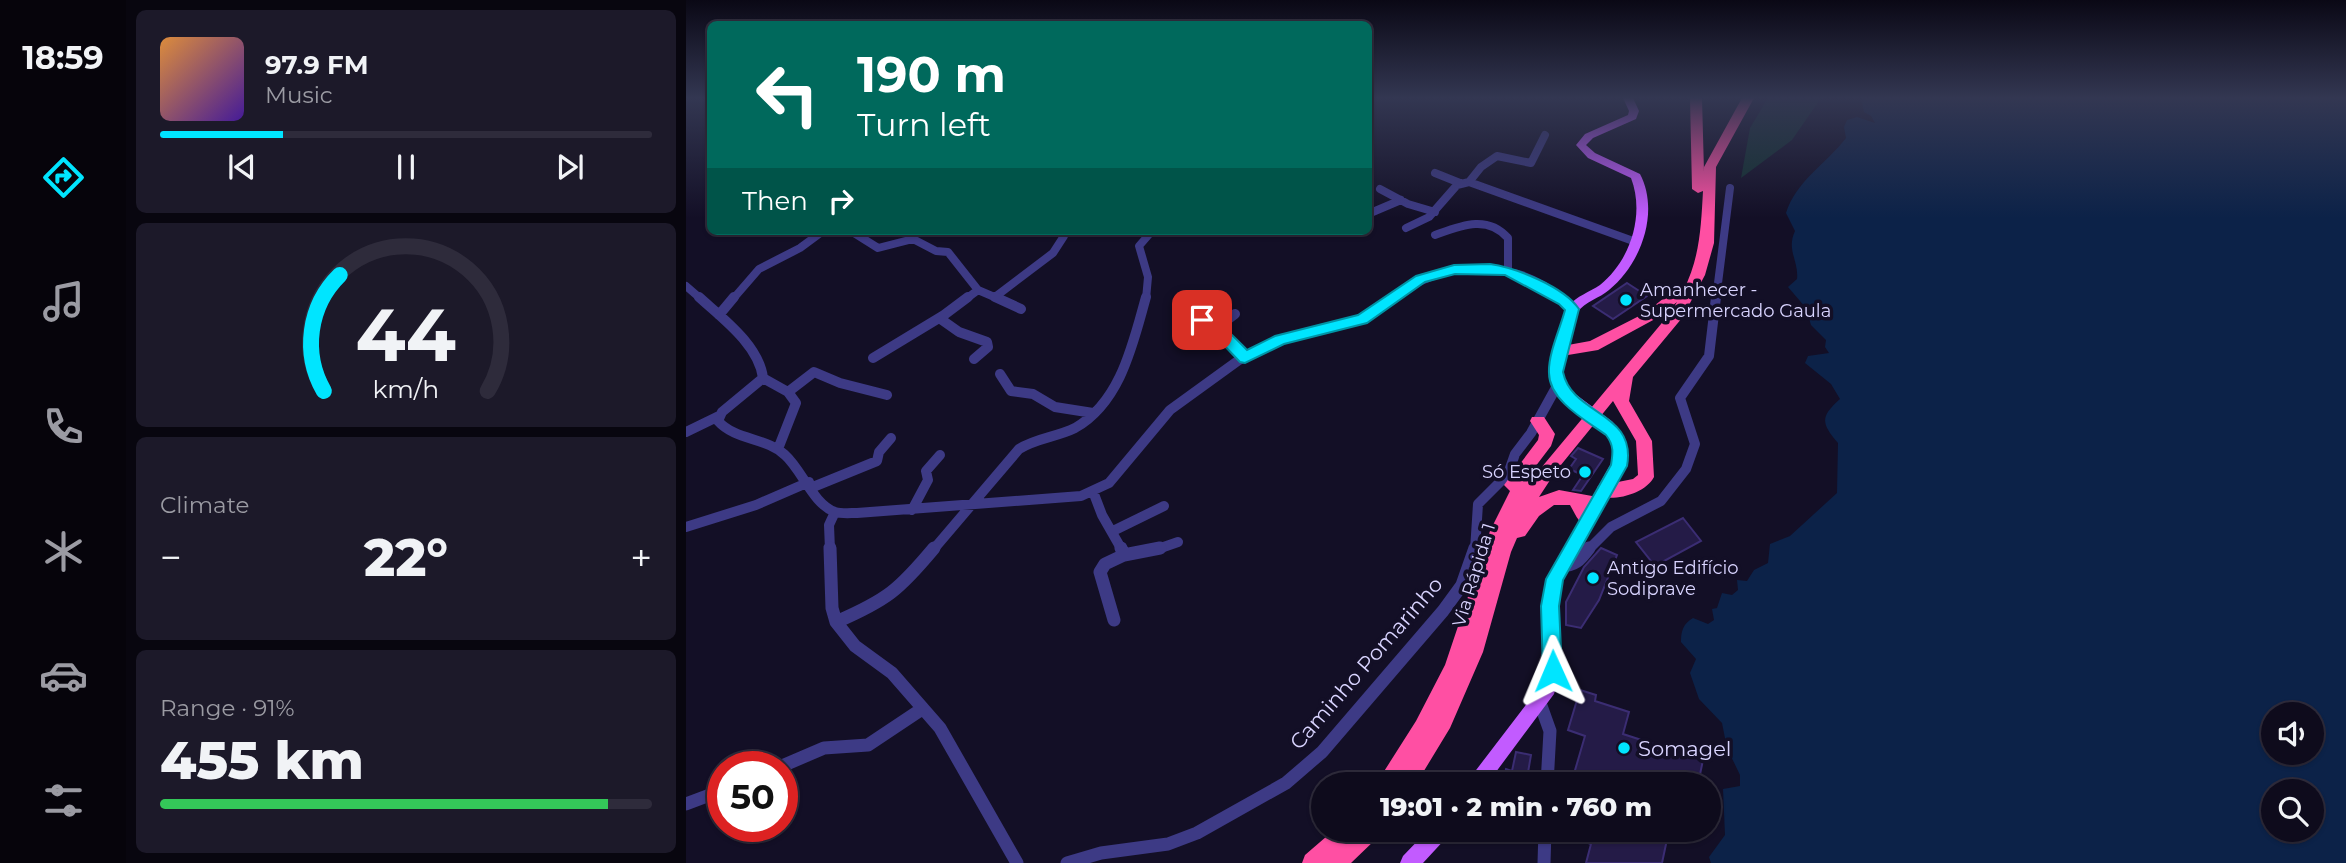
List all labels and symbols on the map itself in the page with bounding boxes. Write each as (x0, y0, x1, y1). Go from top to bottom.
place label: Amanhecer - Supermercado Gaula (1640, 279, 1831, 322)
pin (1172, 290, 1232, 350)
marker: Amanhecer - Supermercado Gaula (1618, 292, 1634, 308)
place label: Só Espeto (1482, 461, 1571, 483)
marker: Só Espeto (1577, 464, 1593, 480)
street label: Via Rápida 1 (1448, 521, 1500, 629)
place label: Antigo Edifício Sodiprave (1607, 557, 1739, 600)
marker: Antigo Edifício Sodiprave (1585, 570, 1601, 586)
street label: Caminho Pomarinho (1284, 572, 1448, 754)
position arrow (1516, 634, 1590, 708)
place label: Somagel (1638, 736, 1731, 761)
marker: Somagel (1616, 740, 1632, 756)
speed limit sign: 50 (707, 751, 798, 842)

